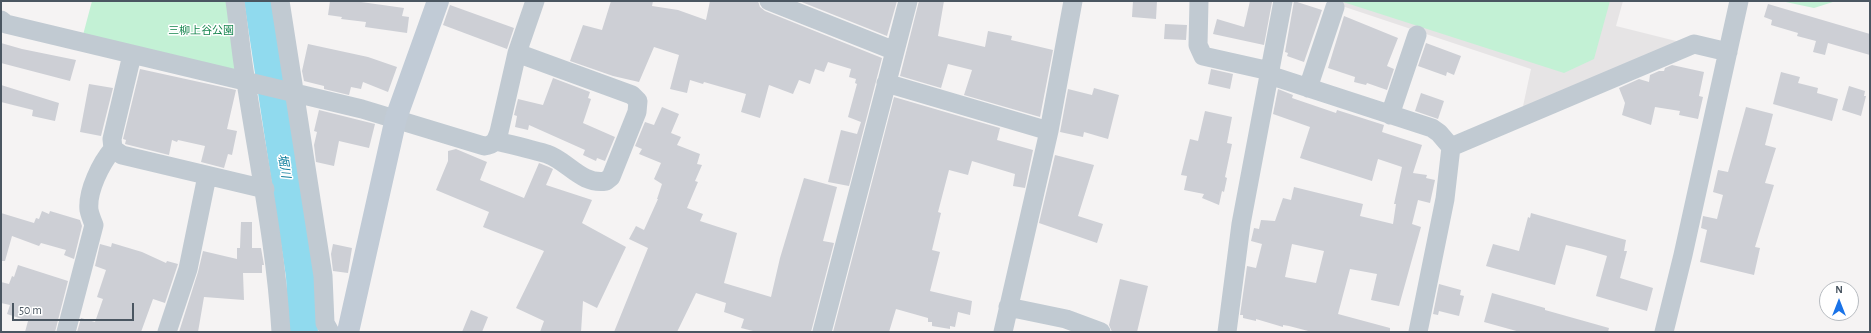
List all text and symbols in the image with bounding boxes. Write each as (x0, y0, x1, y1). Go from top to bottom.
park label: 三柳上谷公園 (168, 24, 234, 38)
water label: 堀川 (275, 153, 293, 179)
north arrow (1819, 281, 1859, 321)
text: N (1835, 284, 1843, 295)
scale bar (14, 295, 136, 321)
text: 50 m (19, 304, 42, 316)

